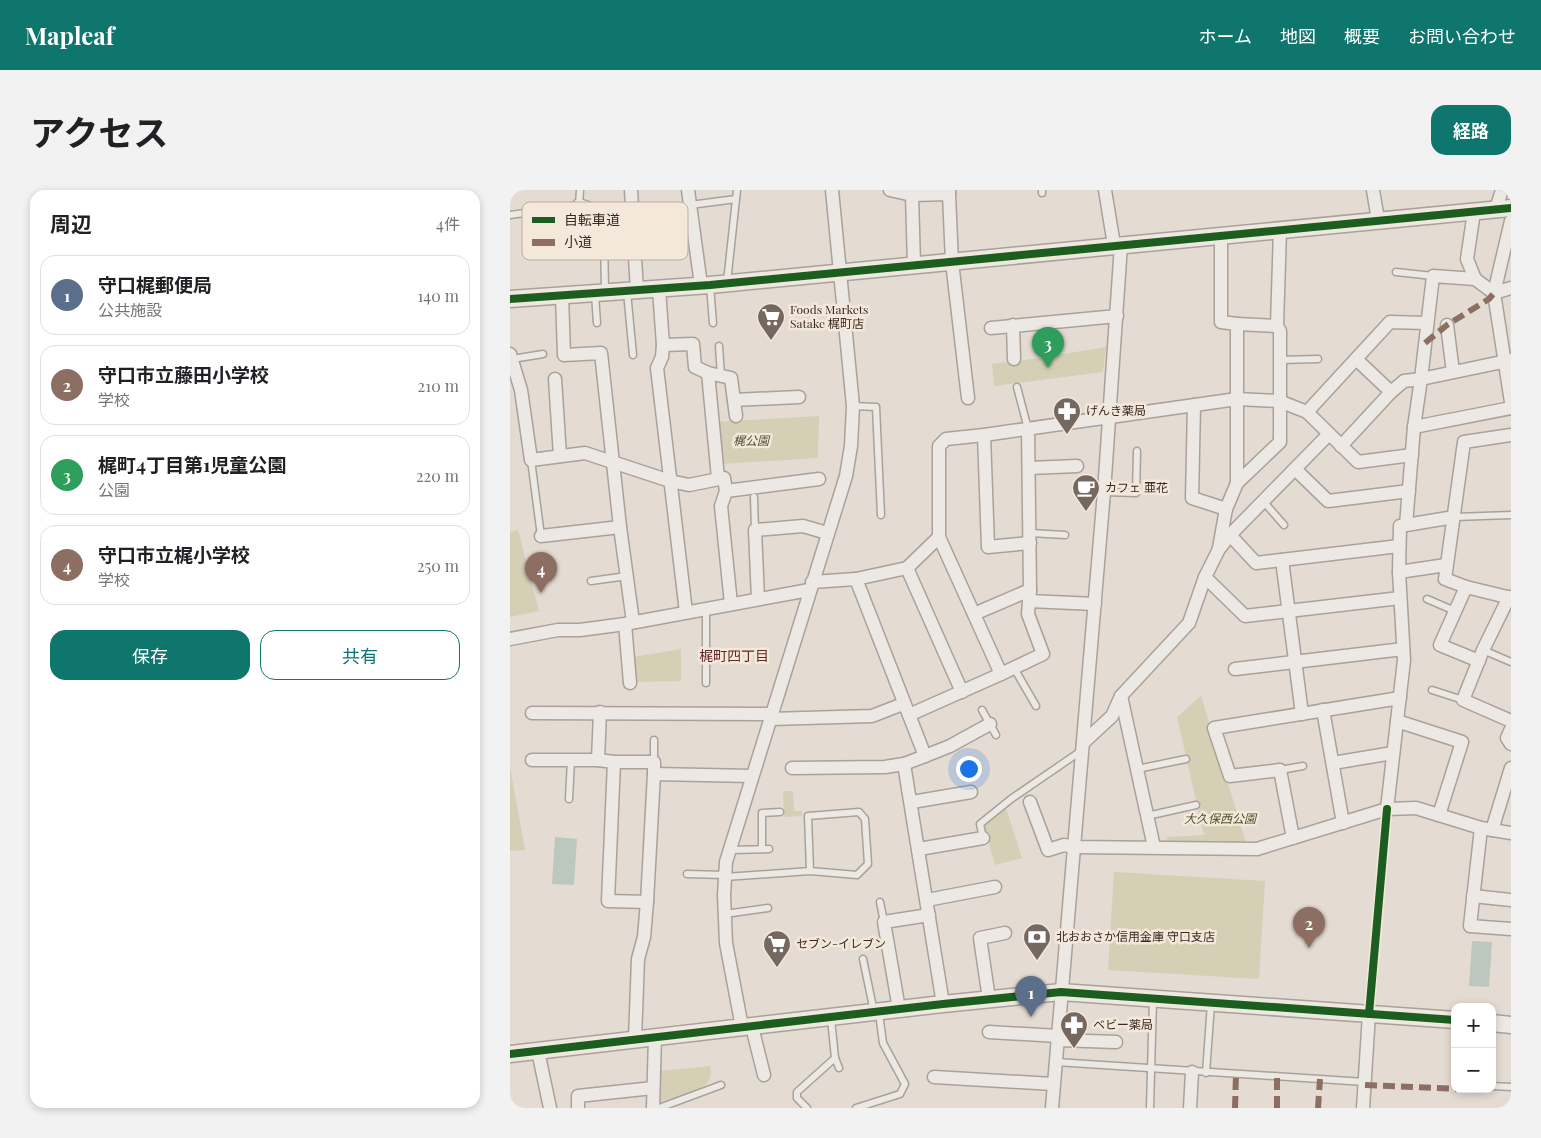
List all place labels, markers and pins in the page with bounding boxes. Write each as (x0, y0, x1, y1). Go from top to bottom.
place label: Foods Markets Satake 梶町店 (790, 301, 868, 331)
supermarket icon: Foods Markets Satake 梶町店 (756, 302, 786, 341)
pin: 3 (1032, 327, 1064, 368)
pharmacy icon: げんき薬局 (1052, 396, 1082, 435)
place label: げんき薬局 (1086, 402, 1146, 418)
cafe icon: カフェ 亜花 (1071, 473, 1101, 512)
place label: カフェ 亜花 (1105, 479, 1168, 495)
pin: 4 (525, 552, 557, 593)
pin: 2 (1293, 907, 1325, 948)
bank icon: 北おおさか信用金庫 守口支店 (1022, 922, 1052, 961)
place label: 北おおさか信用金庫 守口支店 (1056, 928, 1215, 944)
supermarket icon: セブン-イレブン (762, 929, 792, 968)
place label: セブン-イレブン (796, 935, 886, 951)
pin: 1 (1015, 976, 1047, 1017)
pharmacy icon: ベビー薬局 (1059, 1010, 1089, 1049)
place label: ベビー薬局 (1093, 1016, 1153, 1032)

